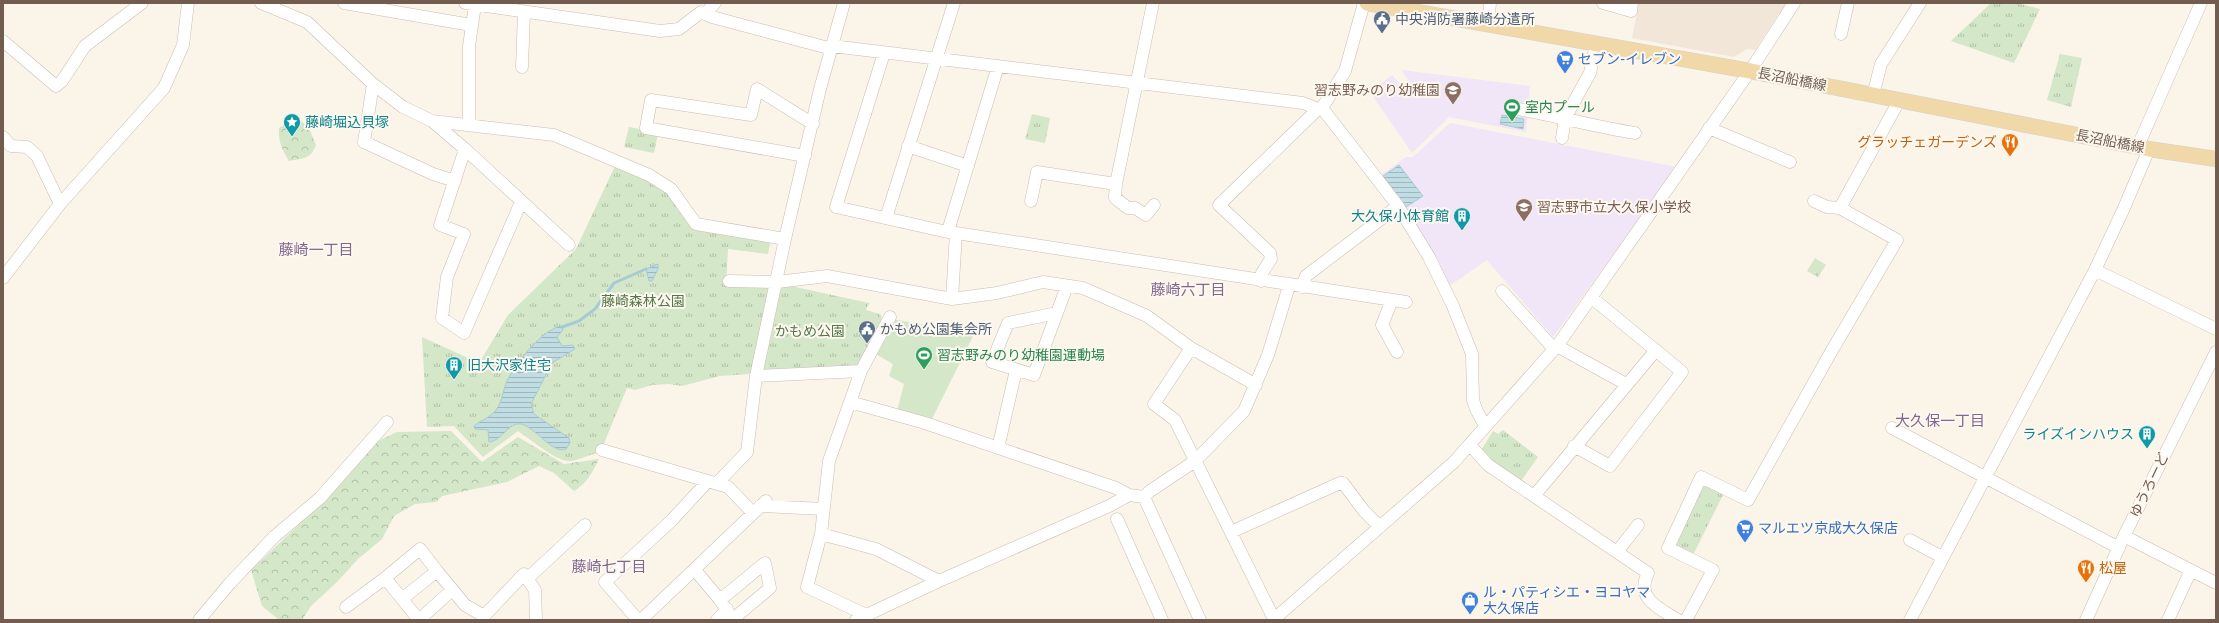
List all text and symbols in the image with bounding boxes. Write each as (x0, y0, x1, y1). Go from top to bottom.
public building icon: 中央消防署藤崎分遣所 (1372, 9, 1392, 34)
place label: 中央消防署藤崎分遣所 (1395, 11, 1535, 27)
supermarket icon: セブン-イレブン (1555, 49, 1575, 74)
place label: セブン-イレブン (1578, 51, 1681, 67)
street label: 長沼船橋線 (1756, 64, 1828, 94)
school or university icon: 習志野みのり幼稚園 (1443, 80, 1463, 105)
place label: 習志野みのり幼稚園 (1314, 82, 1440, 98)
sports icon: 室内プール (1502, 97, 1522, 122)
place label: 室内プール (1525, 99, 1595, 115)
place icon: 藤崎堀込貝塚 (282, 112, 302, 137)
place label: 藤崎堀込貝塚 (305, 114, 389, 130)
street label: 長沼船橋線 (2074, 126, 2146, 156)
restaurant icon: グラッチェガーデンズ (2000, 132, 2020, 157)
place label: グラッチェガーデンズ (1857, 134, 1997, 150)
school or university icon: 習志野市立大久保小学校 (1514, 197, 1534, 222)
place label: 習志野市立大久保小学校 (1537, 199, 1691, 215)
building icon: 大久保小体育館 (1452, 206, 1472, 231)
place label: 大久保小体育館 (1351, 208, 1449, 224)
district label: 藤崎一丁目 (278, 241, 354, 258)
district label: 藤崎六丁目 (1150, 281, 1226, 298)
park label: 藤崎森林公園 (601, 293, 685, 309)
public building icon: かもめ公園集会所 (857, 319, 877, 344)
place label: かもめ公園集会所 (880, 321, 992, 337)
park label: かもめ公園 (775, 323, 845, 339)
sports icon: 習志野みのり幼稚園運動場 (914, 345, 934, 370)
place label: 習志野みのり幼稚園運動場 (937, 347, 1105, 363)
building icon: 旧大沢家住宅 (444, 355, 464, 380)
place label: 旧大沢家住宅 (467, 357, 551, 373)
district label: 大久保一丁目 (1895, 412, 1985, 429)
building icon: ライズインハウス (2137, 424, 2157, 449)
place label: ライズインハウス (2022, 426, 2134, 442)
street label: ゆうろーど (2126, 450, 2172, 520)
supermarket icon: マルエツ京成大久保店 (1735, 518, 1755, 543)
place label: マルエツ京成大久保店 (1758, 520, 1898, 536)
district label: 藤崎七丁目 (571, 558, 647, 575)
restaurant icon: 松屋 (2076, 558, 2096, 583)
place label: 松屋 (2099, 560, 2127, 576)
place label: ル・パティシエ・ヨコヤマ 大久保店 (1483, 584, 1650, 616)
shop icon: ル・パティシエ・ヨコヤマ 大久保店 (1460, 590, 1480, 615)

